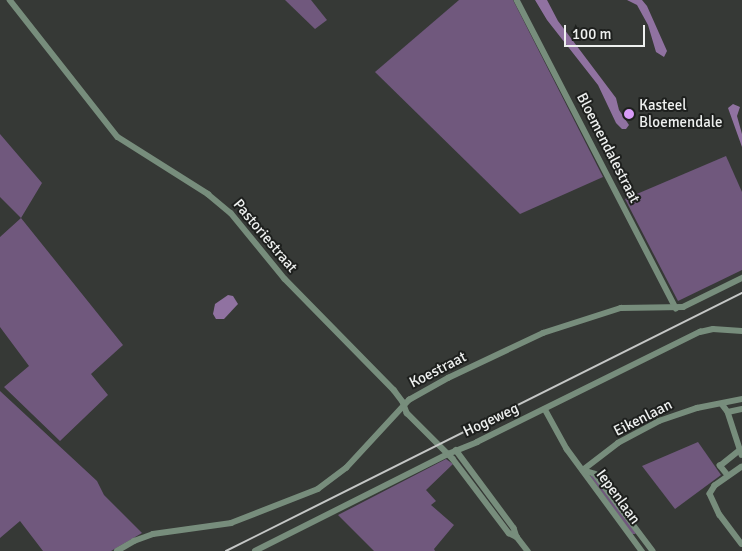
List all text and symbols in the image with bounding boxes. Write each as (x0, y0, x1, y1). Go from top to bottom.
scale bar (567, 15, 648, 47)
text: 100 m (572, 25, 612, 43)
street label: Bloemendalestraat (572, 90, 644, 206)
place label: Kasteel Bloemendale (639, 96, 723, 131)
marker: Kasteel Bloemendale (623, 108, 635, 120)
street label: Pastoriestraat (229, 196, 301, 276)
street label: Koestraat (407, 348, 469, 392)
street label: Eikenlaan (611, 396, 675, 440)
street label: Hogeweg (460, 399, 522, 441)
street label: Iepenlaan (592, 466, 644, 528)

